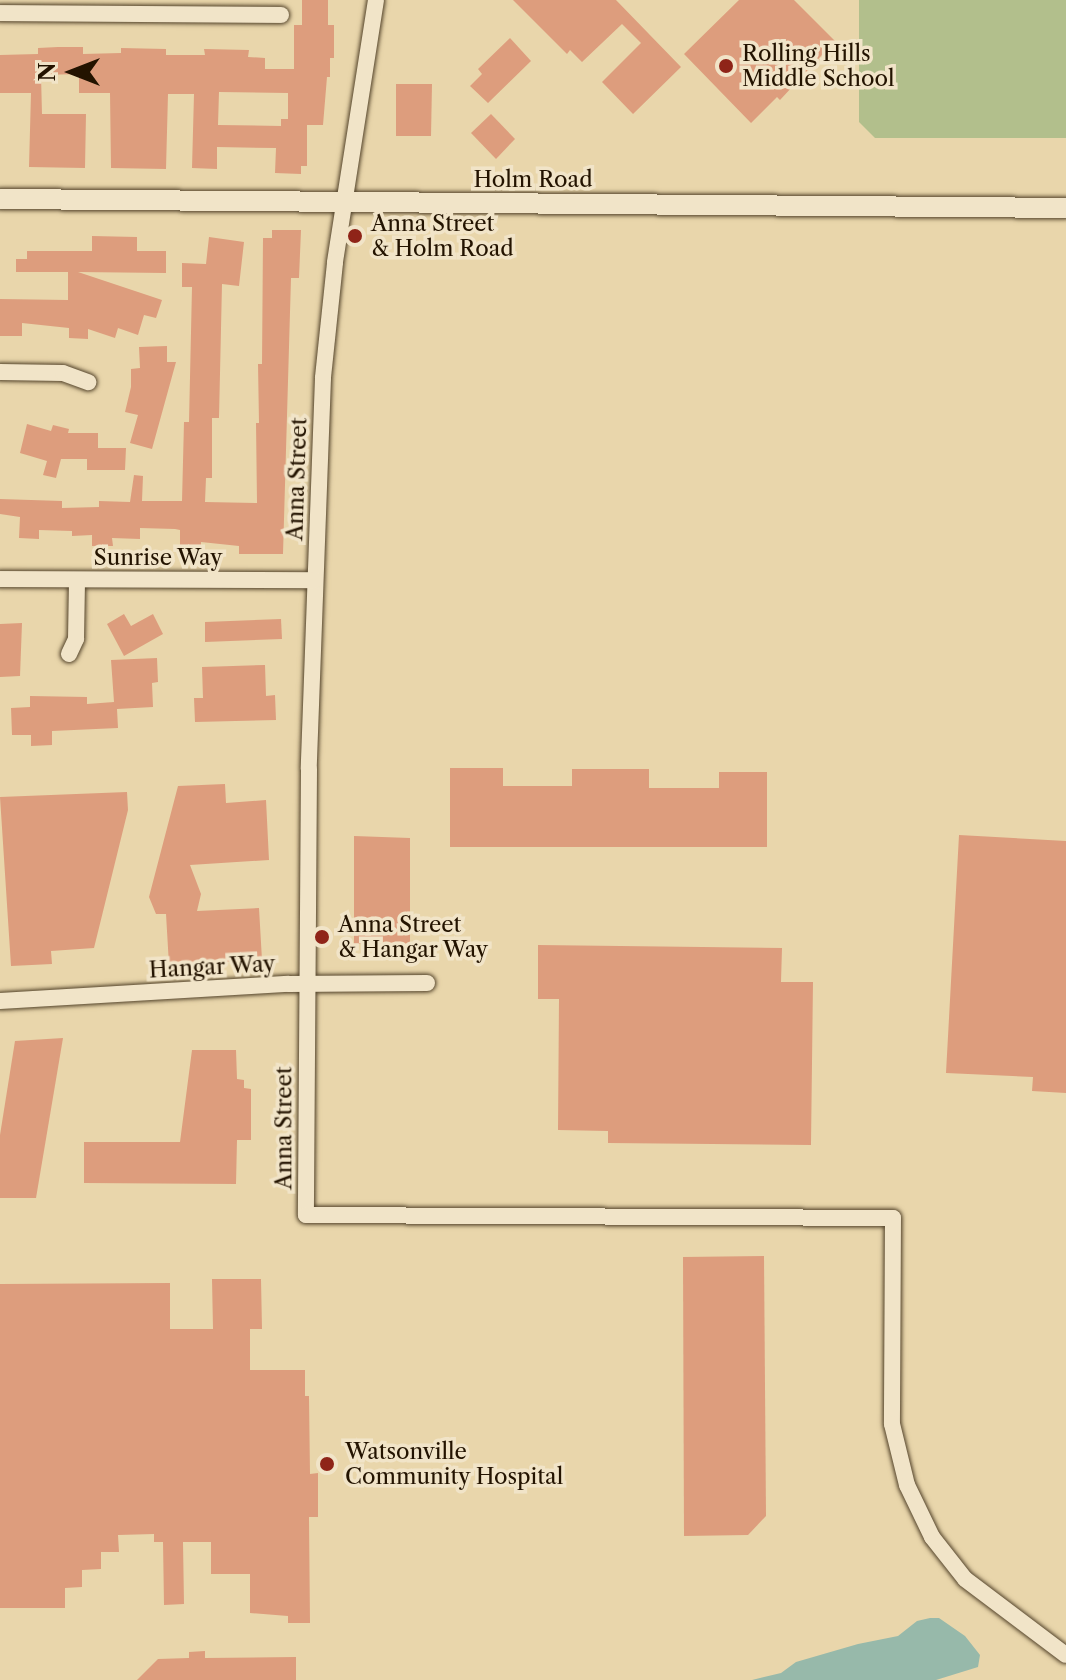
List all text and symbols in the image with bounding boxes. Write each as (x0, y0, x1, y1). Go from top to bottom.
north arrow (32, 32, 112, 112)
place label: Rolling Hills Middle School (742, 40, 894, 92)
marker: Rolling Hills Middle School (717, 57, 735, 75)
text: N (34, 62, 61, 82)
street label: Holm Road (473, 167, 593, 193)
place label: Anna Street & Holm Road (371, 210, 514, 262)
marker: Anna Street & Holm Road (346, 227, 364, 245)
street label: Anna Street (282, 417, 312, 541)
street label: Sunrise Way (93, 545, 223, 571)
place label: Anna Street & Hangar Way (338, 911, 489, 962)
marker: Anna Street & Hangar Way (313, 928, 331, 946)
street label: Hangar Way (148, 950, 276, 984)
street label: Anna Street (271, 1066, 297, 1190)
place label: Watsonville Community Hospital (345, 1438, 564, 1490)
marker: Watsonville Community Hospital (316, 1453, 338, 1475)

